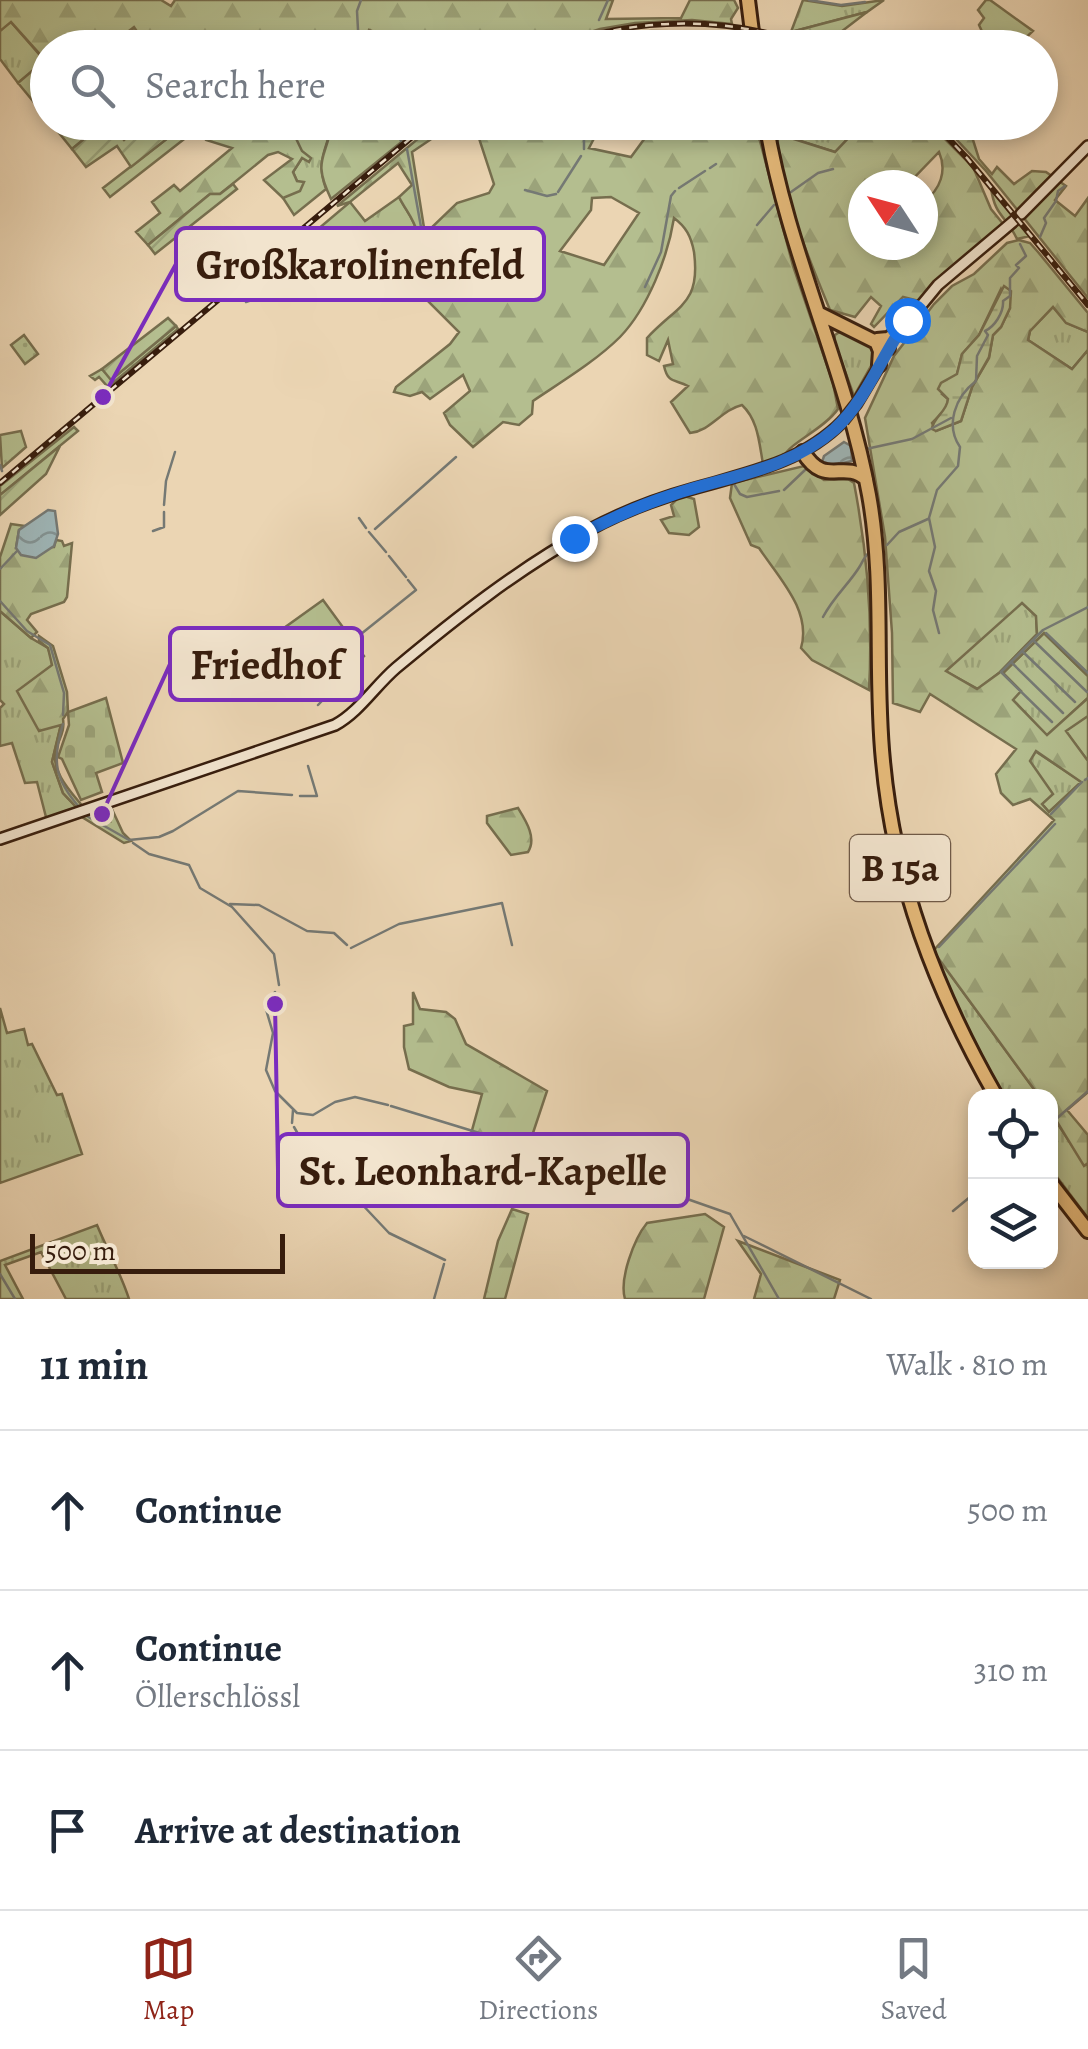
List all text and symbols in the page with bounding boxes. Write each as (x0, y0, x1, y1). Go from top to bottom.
search box (30, 30, 1058, 140)
icon: search (65, 58, 120, 113)
text: Search here (145, 59, 326, 111)
north arrow (848, 170, 938, 260)
callout: Großkarolinenfeld (176, 228, 544, 300)
text: Großkarolinenfeld (196, 236, 525, 293)
route start (885, 298, 931, 344)
route end (552, 516, 598, 562)
callout: Friedhof (170, 628, 362, 700)
text: Friedhof (190, 636, 348, 693)
road number: B 15a (850, 835, 950, 901)
map controls (968, 1089, 1058, 1269)
button: locate (968, 1089, 1058, 1179)
callout: St. Leonhard-Kapelle (278, 1134, 688, 1206)
text: St. Leonhard-Kapelle (299, 1142, 667, 1199)
button: layers (968, 1179, 1058, 1269)
scale bar (30, 1229, 285, 1274)
text: 500 m (45, 1232, 116, 1270)
text: 11 min (40, 1336, 148, 1393)
text: Walk · 810 m (887, 1342, 1048, 1386)
icon: ahead (40, 1483, 95, 1538)
text: Continue (135, 1484, 282, 1536)
text: 500 m (967, 1488, 1048, 1532)
text: Continue (135, 1622, 282, 1674)
icon: ahead (40, 1643, 95, 1698)
text: 310 m (974, 1648, 1048, 1692)
text: Öllerschlössl (135, 1674, 300, 1718)
icon: arrive (40, 1803, 95, 1858)
text: Arrive at destination (135, 1804, 461, 1856)
tab: Map (141, 1931, 196, 2029)
tab: Directions (478, 1931, 598, 2029)
tab: Saved (881, 1931, 947, 2029)

